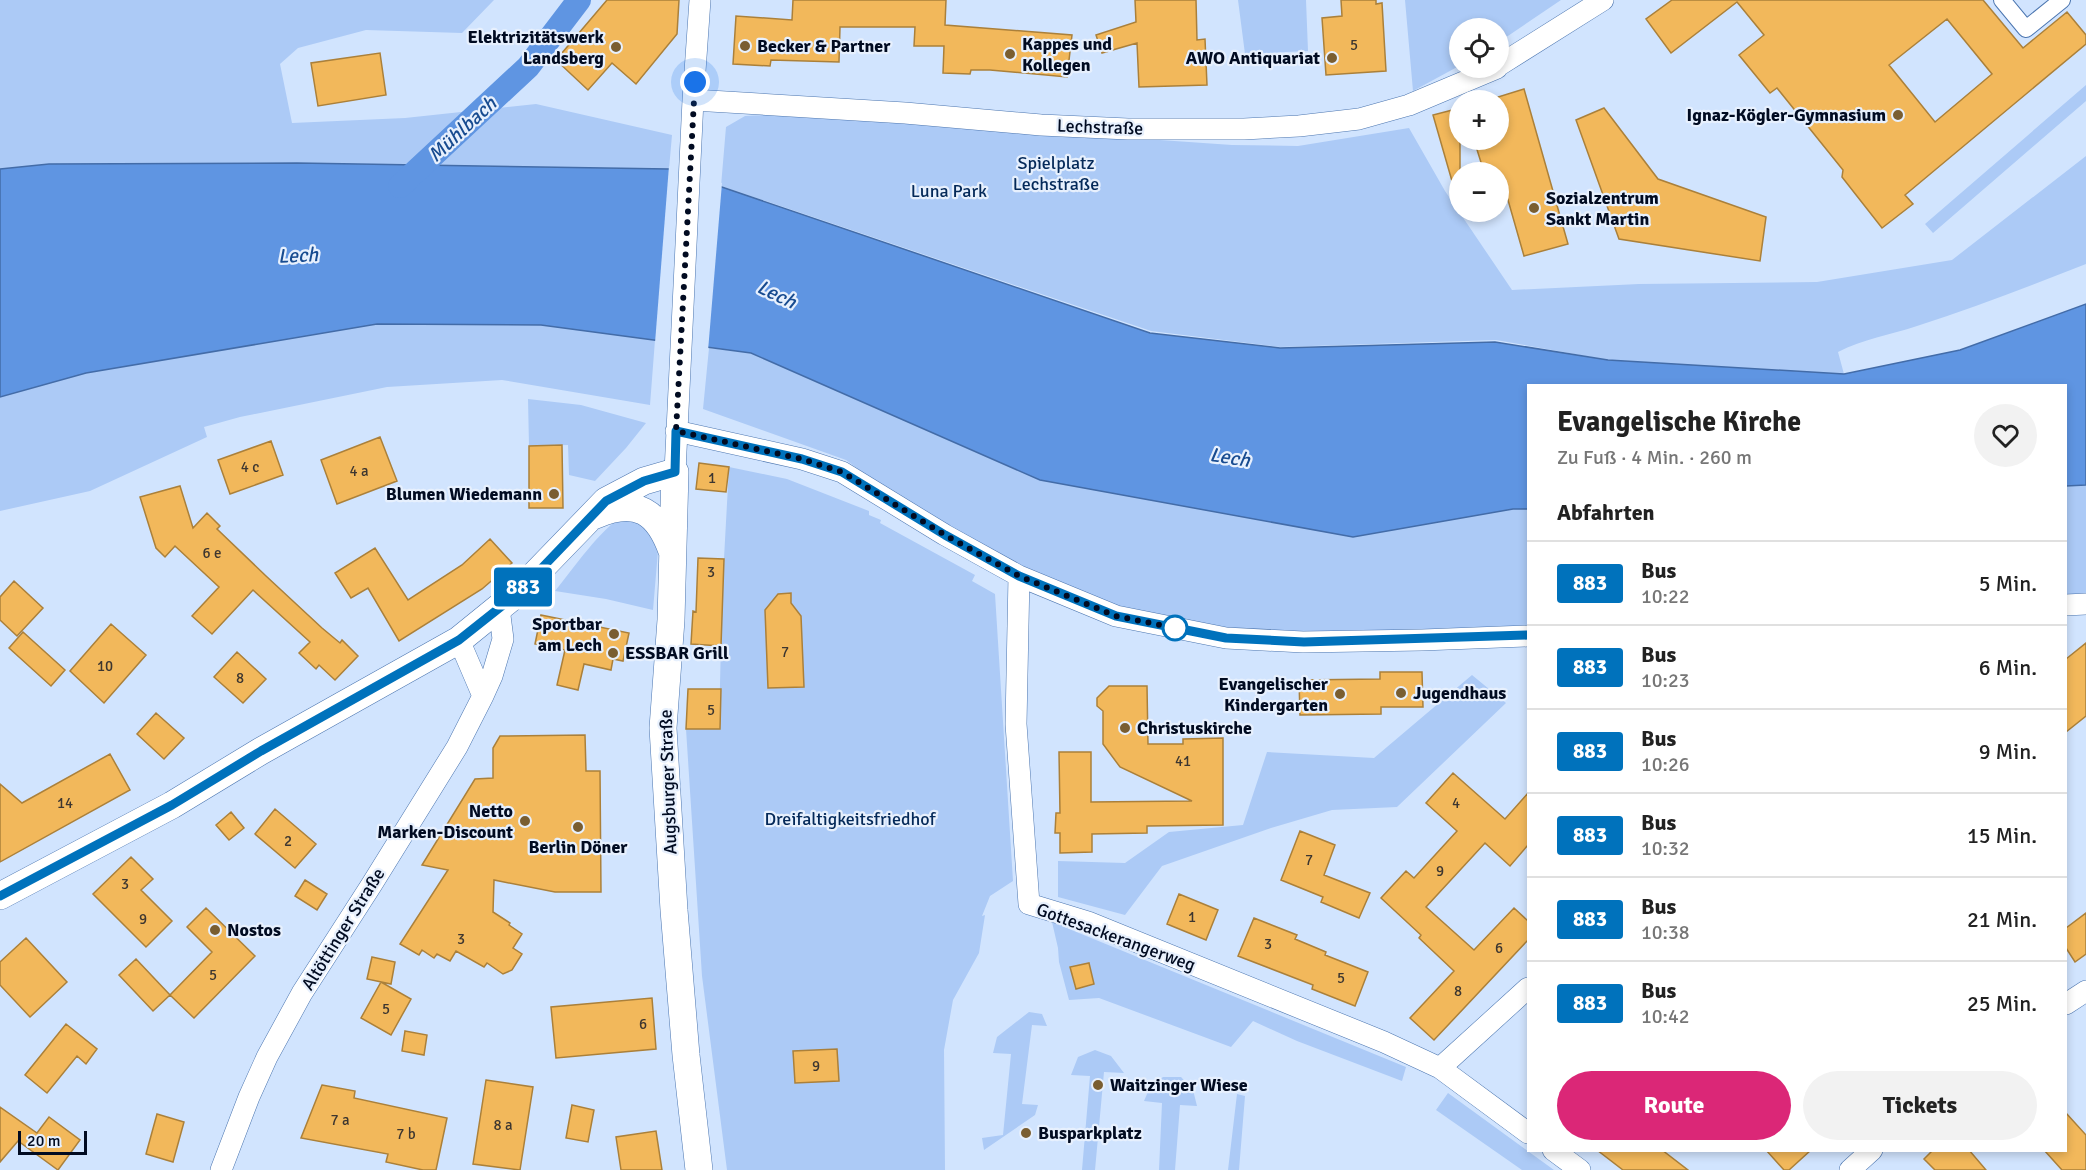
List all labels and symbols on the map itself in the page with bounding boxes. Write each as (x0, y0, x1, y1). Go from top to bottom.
place label: Elektrizitätswerk Landsberg (467, 26, 605, 69)
place label: Kappes und Kollegen (1022, 33, 1112, 76)
place label: Becker & Partner (757, 35, 891, 57)
house number: 5 (1350, 36, 1358, 54)
marker: Becker & Partner (738, 39, 752, 53)
marker: Elektrizitätswerk Landsberg (609, 40, 623, 54)
marker: Kappes und Kollegen (1003, 47, 1017, 61)
place label: AWO Antiquariat (1186, 47, 1320, 69)
marker: AWO Antiquariat (1325, 51, 1339, 65)
your location (680, 67, 710, 97)
water label: Mühlbach (423, 91, 503, 167)
place label: Ignaz-Kögler-Gymnasium (1687, 104, 1886, 126)
marker: Ignaz-Kögler-Gymnasium (1891, 108, 1905, 122)
street label: Lechstraße (1056, 115, 1144, 139)
park label: Spielplatz Lechstraße (1013, 152, 1099, 195)
park label: Luna Park (911, 180, 987, 202)
place label: Sozialzentrum Sankt Martin (1546, 187, 1659, 230)
marker: Sozialzentrum Sankt Martin (1527, 201, 1541, 215)
water label: Lech (277, 242, 320, 269)
water label: Lech (753, 274, 801, 315)
water label: Lech (1208, 442, 1253, 473)
house number: 4 c (241, 458, 259, 476)
house number: 4 a (349, 462, 369, 480)
house number: 1 (708, 469, 716, 487)
place label: Blumen Wiedemann (386, 483, 542, 505)
marker: Blumen Wiedemann (547, 487, 561, 501)
house number: 6 e (203, 544, 221, 562)
house number: 3 (707, 563, 715, 581)
line badge: 883 (488, 568, 558, 606)
place label: Sportbar am Lech (532, 613, 603, 656)
unlabelled marker (1162, 615, 1188, 641)
marker: Sportbar am Lech (607, 627, 621, 641)
place label: ESSBAR Grill (625, 642, 729, 664)
house number: 7 (781, 643, 789, 661)
marker: ESSBAR Grill (606, 646, 620, 660)
house number: 10 (97, 657, 113, 675)
house number: 8 (236, 669, 244, 687)
place label: Evangelischer Kindergarten (1219, 673, 1329, 716)
place label: Jugendhaus (1413, 682, 1506, 704)
marker: Jugendhaus (1394, 686, 1408, 700)
marker: Evangelischer Kindergarten (1333, 687, 1347, 701)
house number: 5 (707, 701, 715, 719)
street label: Augsburger Straße (654, 709, 682, 855)
place label: Christuskirche (1137, 717, 1252, 739)
marker: Christuskirche (1118, 721, 1132, 735)
house number: 41 (1175, 752, 1191, 770)
house number: 14 (57, 794, 73, 812)
house number: 4 (1452, 794, 1460, 812)
place label: Netto Marken-Discount (377, 800, 513, 843)
park label: Dreifaltigkeitsfriedhof (764, 808, 937, 830)
marker: Netto Marken-Discount (518, 814, 532, 828)
marker: Berlin Döner (571, 820, 585, 834)
house number: 2 (284, 832, 292, 850)
place label: Berlin Döner (528, 836, 628, 858)
house number: 7 (1305, 851, 1313, 869)
house number: 9 (1436, 862, 1444, 880)
street label: Altöttinger Straße (297, 864, 389, 994)
house number: 3 (121, 875, 129, 893)
street label: Gottesackerangerweg (1034, 898, 1198, 976)
house number: 1 (1188, 908, 1196, 926)
house number: 9 (139, 910, 147, 928)
place label: Nostos (227, 919, 281, 941)
marker: Nostos (208, 923, 222, 937)
house number: 3 (457, 930, 465, 948)
house number: 3 (1264, 935, 1272, 953)
house number: 6 (1495, 939, 1503, 957)
house number: 5 (209, 966, 217, 984)
house number: 5 (1337, 969, 1345, 987)
house number: 8 (1454, 982, 1462, 1000)
house number: 5 (382, 1000, 390, 1018)
house number: 6 (639, 1015, 647, 1033)
house number: 9 (812, 1057, 820, 1075)
place label: Waitzinger Wiese (1110, 1074, 1248, 1096)
marker: Waitzinger Wiese (1091, 1078, 1105, 1092)
house number: 7 a (330, 1111, 350, 1129)
house number: 8 a (493, 1116, 513, 1134)
place label: Busparkplatz (1038, 1122, 1142, 1144)
house number: 7 b (396, 1125, 416, 1143)
marker: Busparkplatz (1019, 1126, 1033, 1140)
scale bar (18, 1128, 87, 1156)

